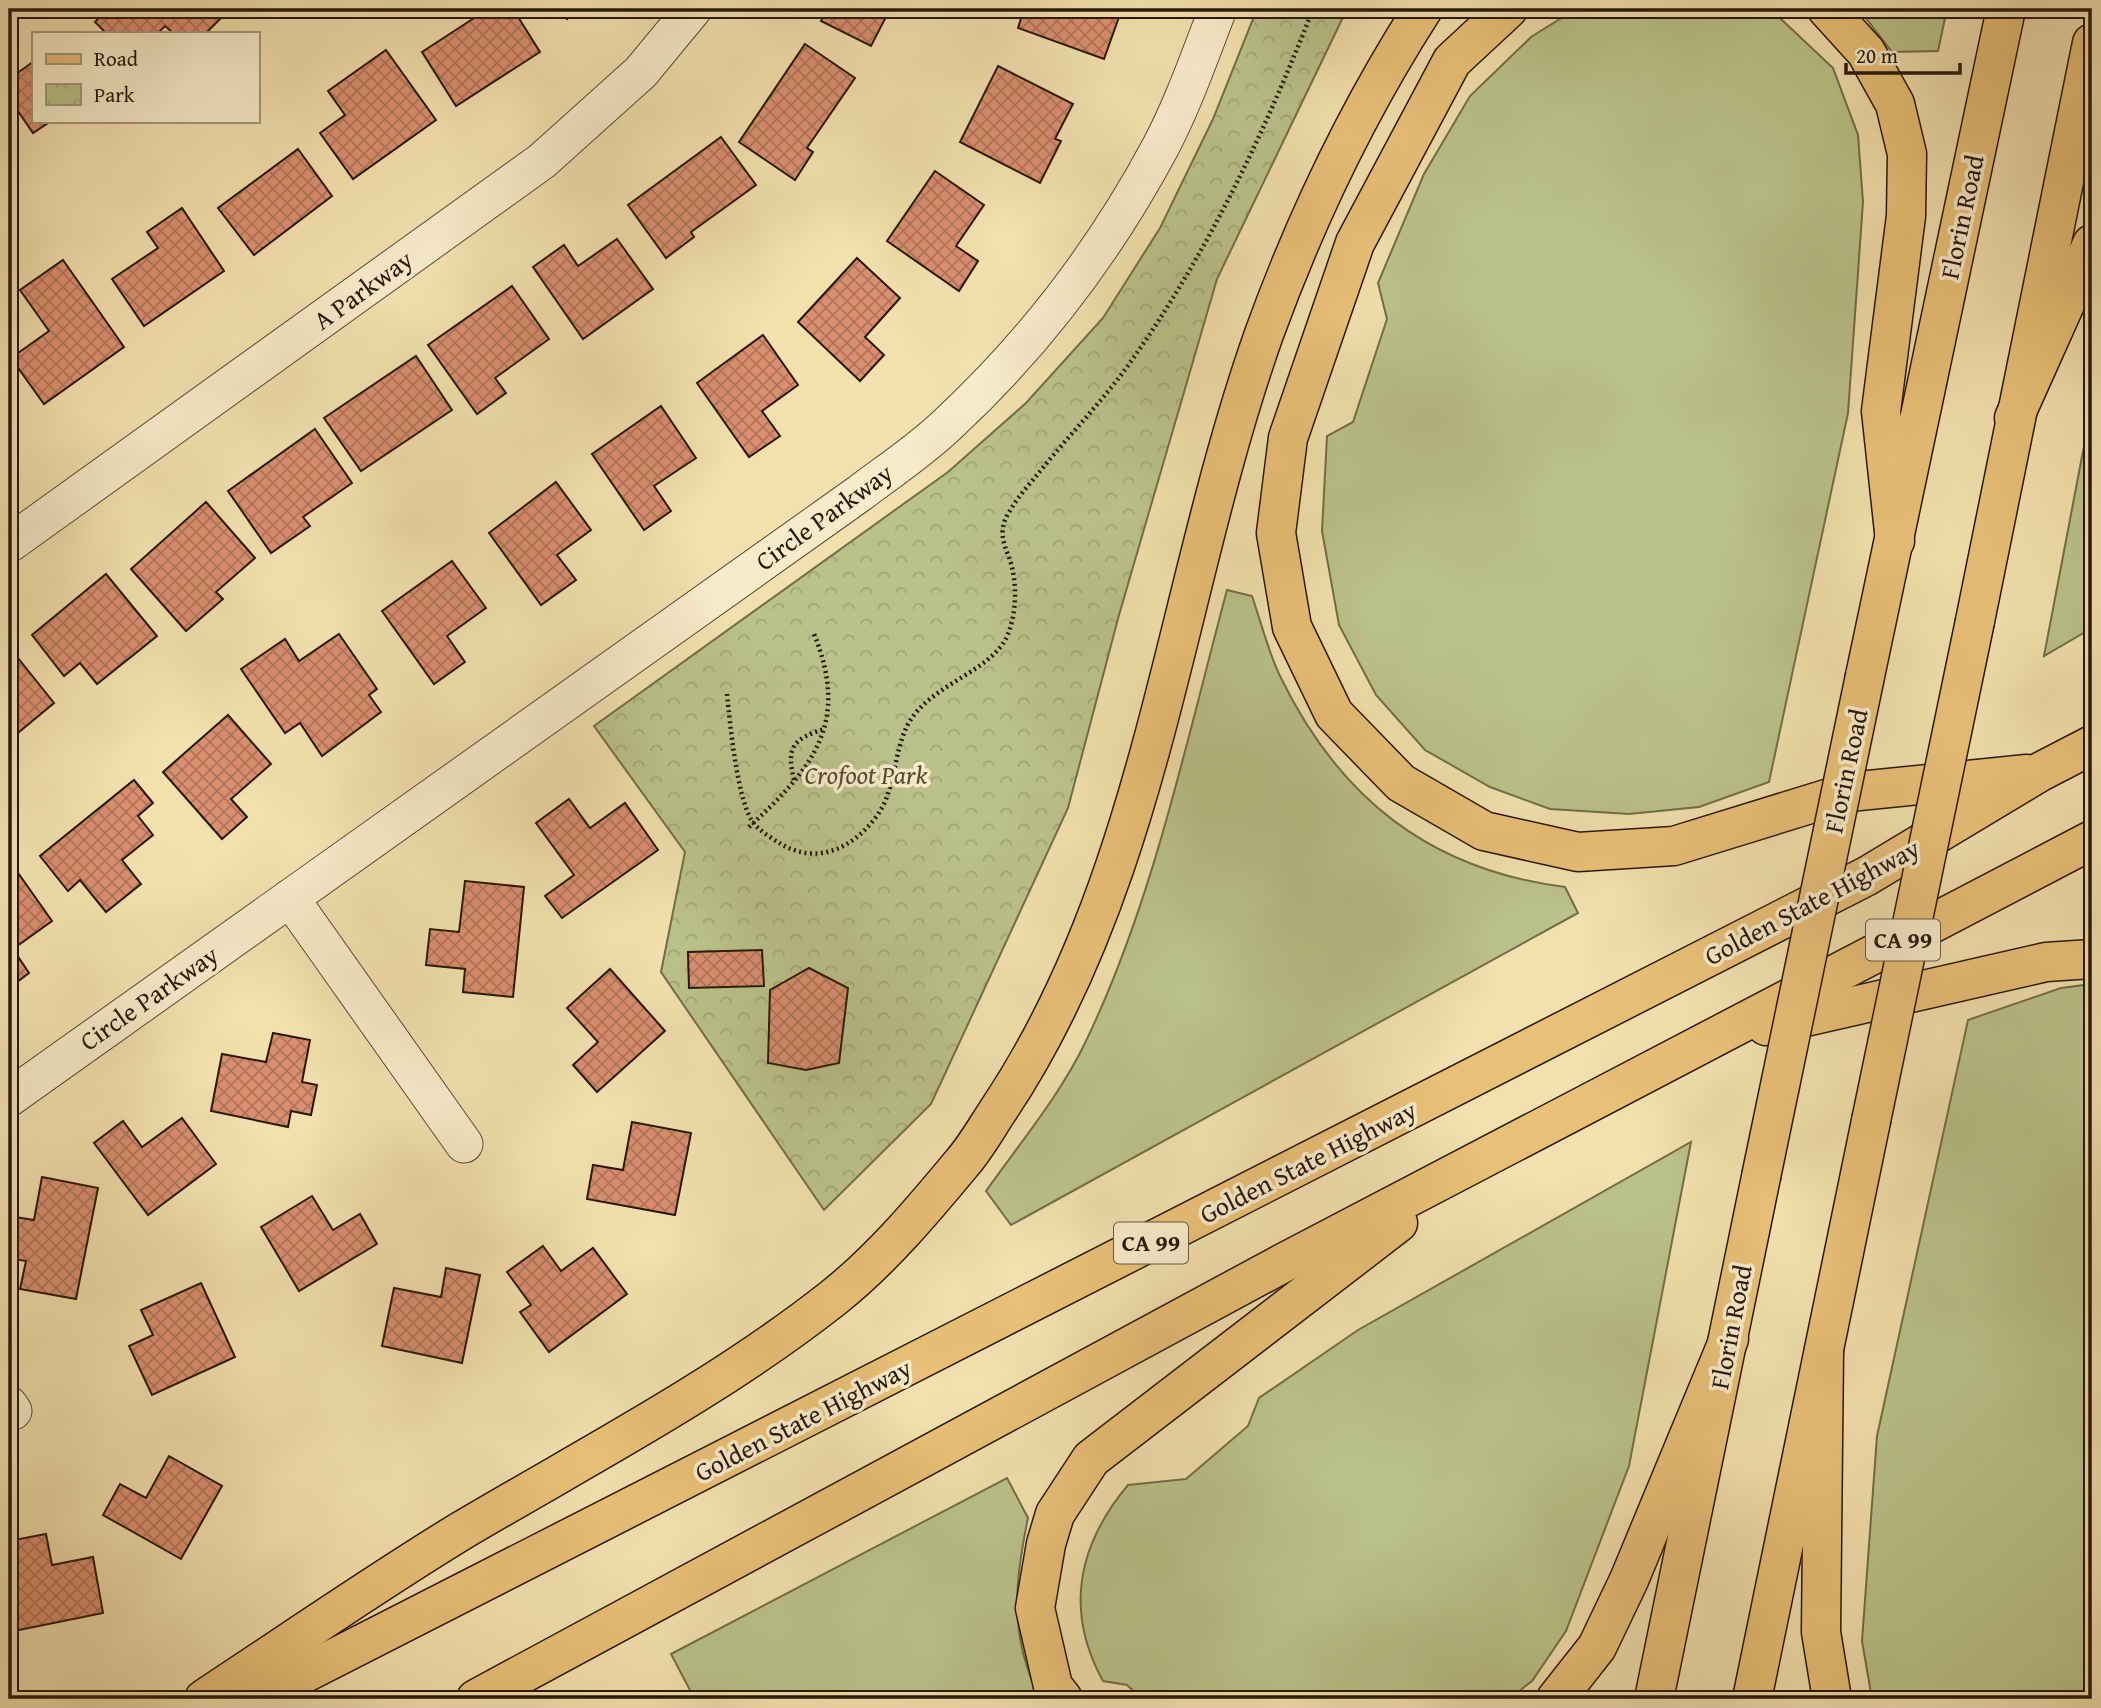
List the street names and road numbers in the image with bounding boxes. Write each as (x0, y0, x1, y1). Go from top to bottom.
street label: Florin Road (1929, 151, 1994, 283)
street label: A Parkway (305, 240, 421, 339)
street label: Circle Parkway (747, 453, 901, 580)
street label: Florin Road (1813, 705, 1878, 837)
street label: Golden State Highway (1697, 828, 1926, 975)
road number: CA 99 (1866, 920, 1940, 960)
street label: Circle Parkway (71, 935, 226, 1060)
street label: Golden State Highway (1192, 1090, 1423, 1233)
road number: CA 99 (1114, 1223, 1188, 1264)
street label: Florin Road (1699, 1261, 1762, 1392)
street label: Golden State Highway (687, 1348, 918, 1491)

